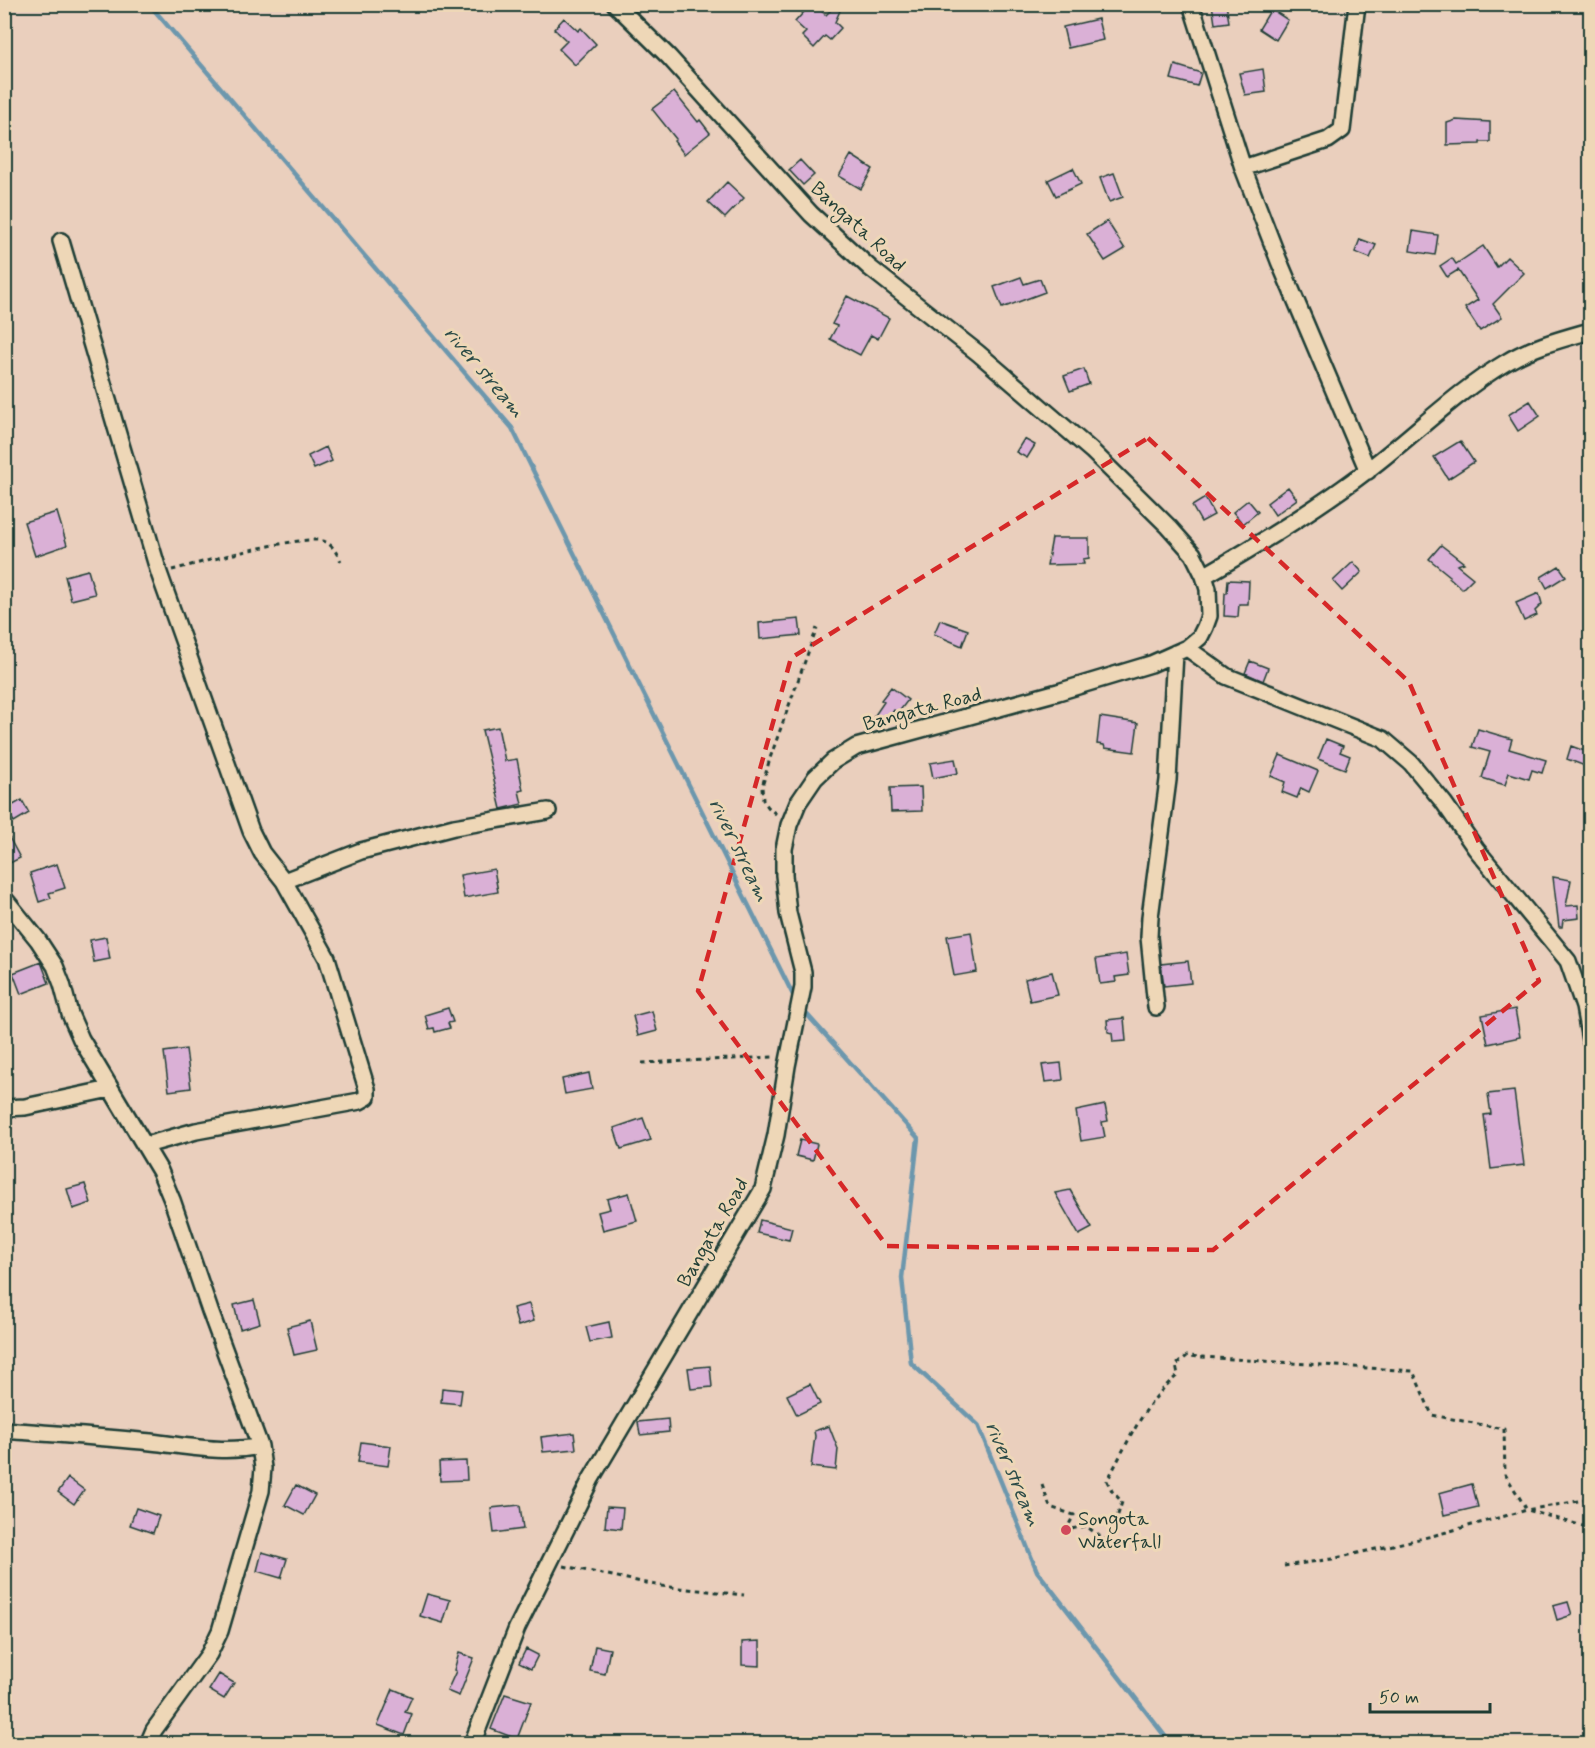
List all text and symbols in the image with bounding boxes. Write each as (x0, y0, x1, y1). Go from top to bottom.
street label: Bangata Road (804, 176, 912, 279)
water label: river stream (438, 321, 531, 424)
street label: Bangata Road (860, 681, 985, 739)
water label: river stream (702, 794, 776, 907)
street label: Bangata Road (671, 1173, 756, 1293)
water label: river stream (978, 1418, 1048, 1531)
place label: Songota Waterfall (1078, 1506, 1161, 1556)
marker: Songota Waterfall (1059, 1523, 1073, 1537)
scale bar (1370, 1676, 1490, 1714)
text: 50 m (1379, 1686, 1419, 1710)

